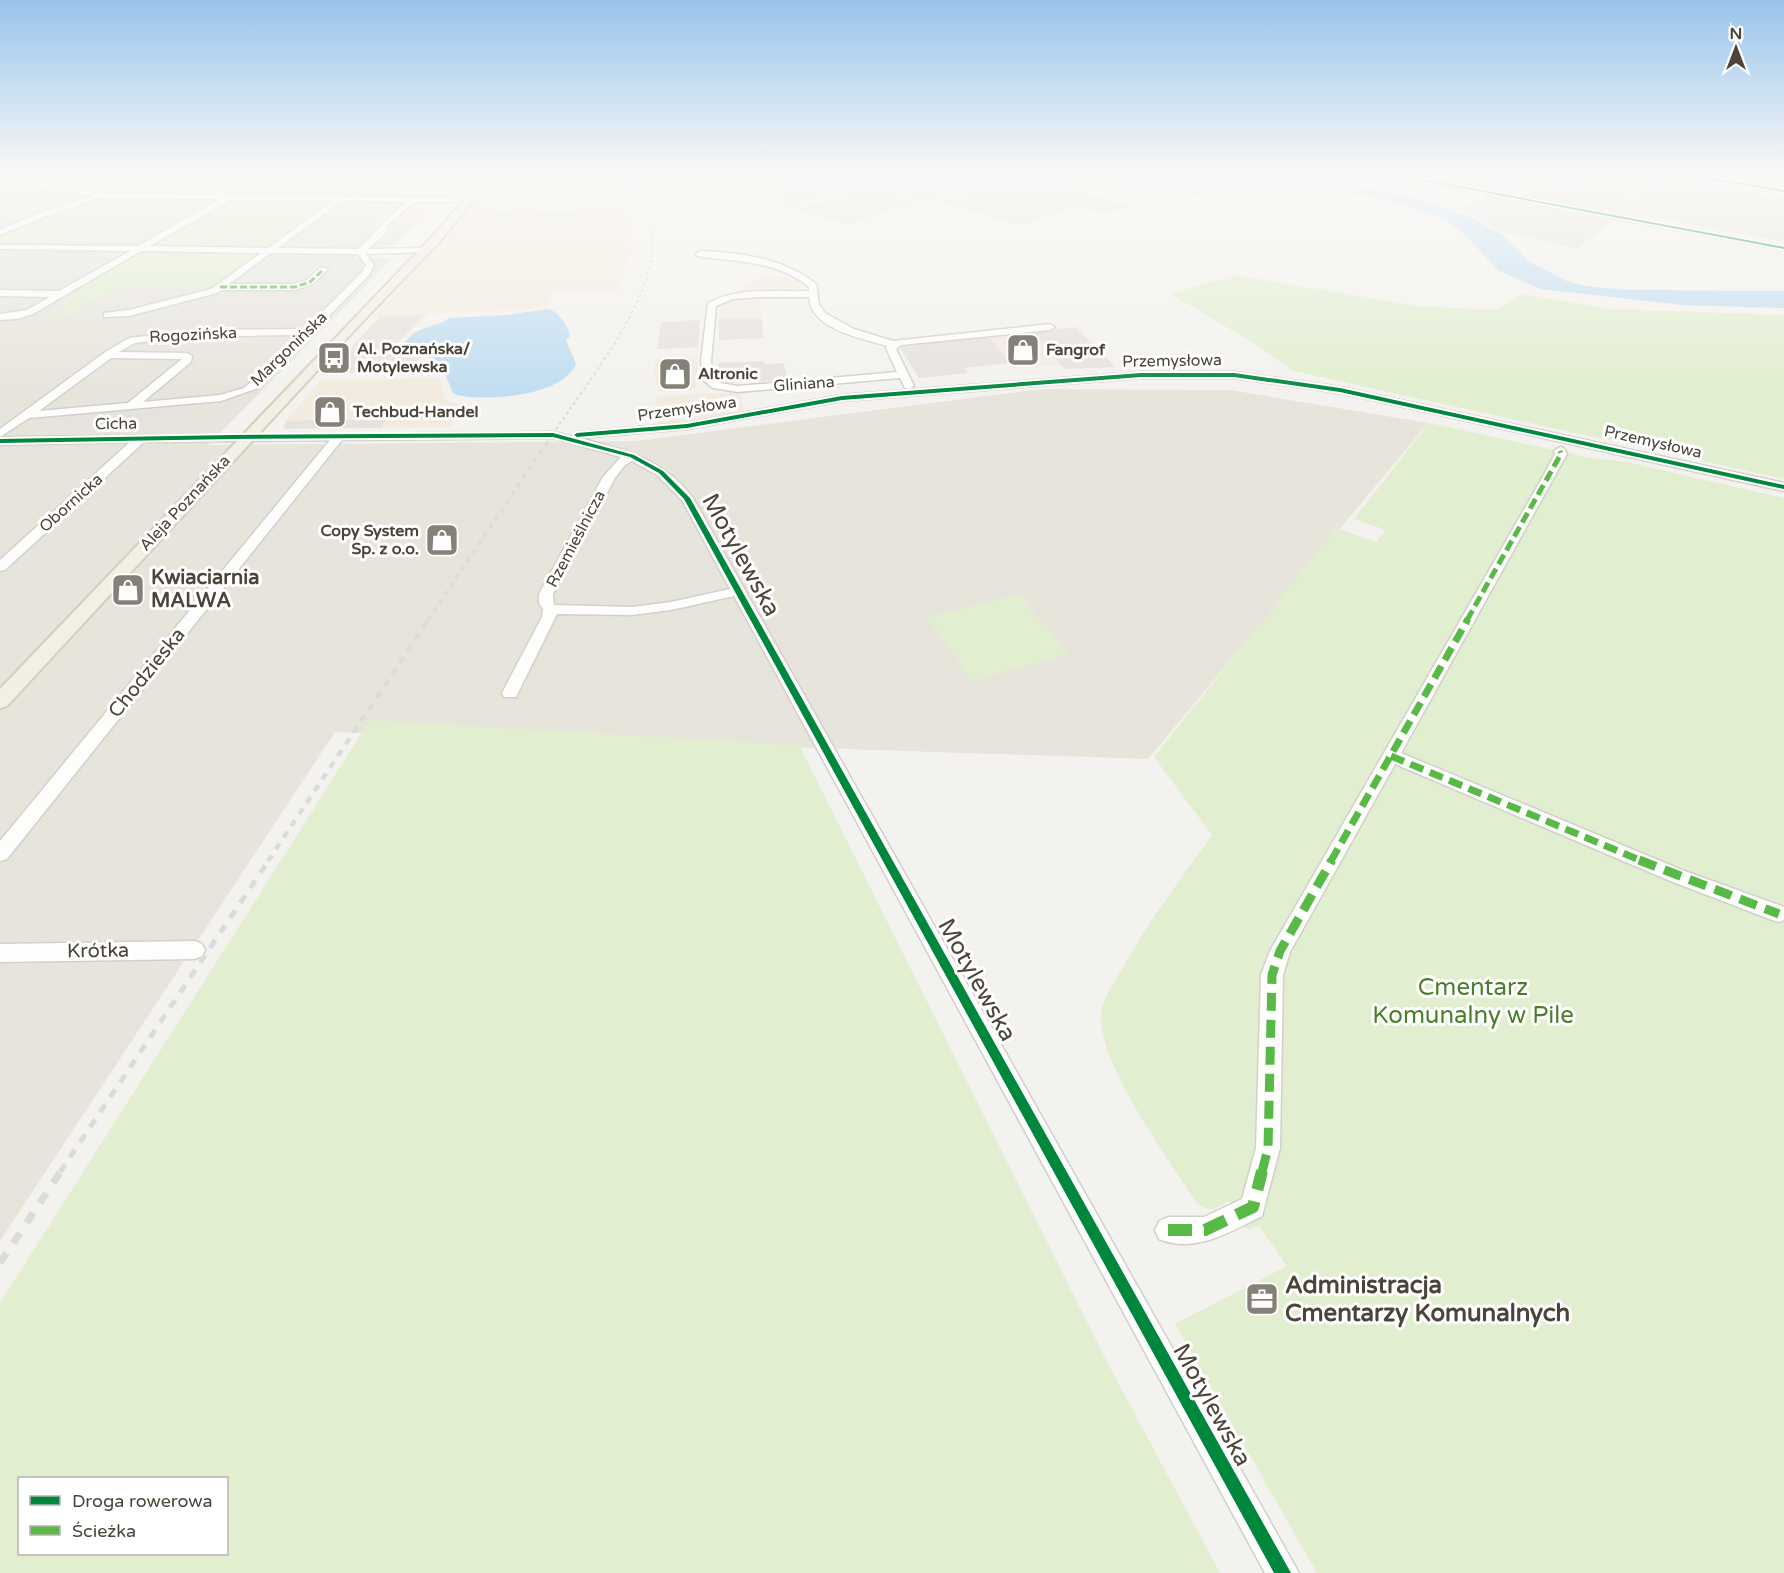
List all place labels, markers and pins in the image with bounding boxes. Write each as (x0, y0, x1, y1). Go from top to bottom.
shop icon: Fangrof (1005, 332, 1041, 368)
place label: Al. Poznańska/ Motylewska (357, 339, 470, 377)
bus stop icon: Al. Poznańska/ Motylewska (316, 340, 352, 376)
place label: Fangrof (1046, 340, 1106, 360)
shop icon: Altronic (657, 356, 693, 392)
place label: Altronic (698, 364, 758, 384)
shop icon: Techbud-Handel (312, 394, 348, 430)
place label: Techbud-Handel (352, 402, 479, 422)
place label: Copy System Sp. z o.o. (320, 521, 419, 559)
shop icon: Copy System Sp. z o.o. (424, 522, 460, 558)
place label: Kwiaciarnia MALWA (151, 566, 259, 613)
shop icon: Kwiaciarnia MALWA (110, 572, 146, 608)
place label: Administracja Cmentarzy Komunalnych (1285, 1271, 1570, 1328)
office icon: Administracja Cmentarzy Komunalnych (1244, 1281, 1280, 1317)

